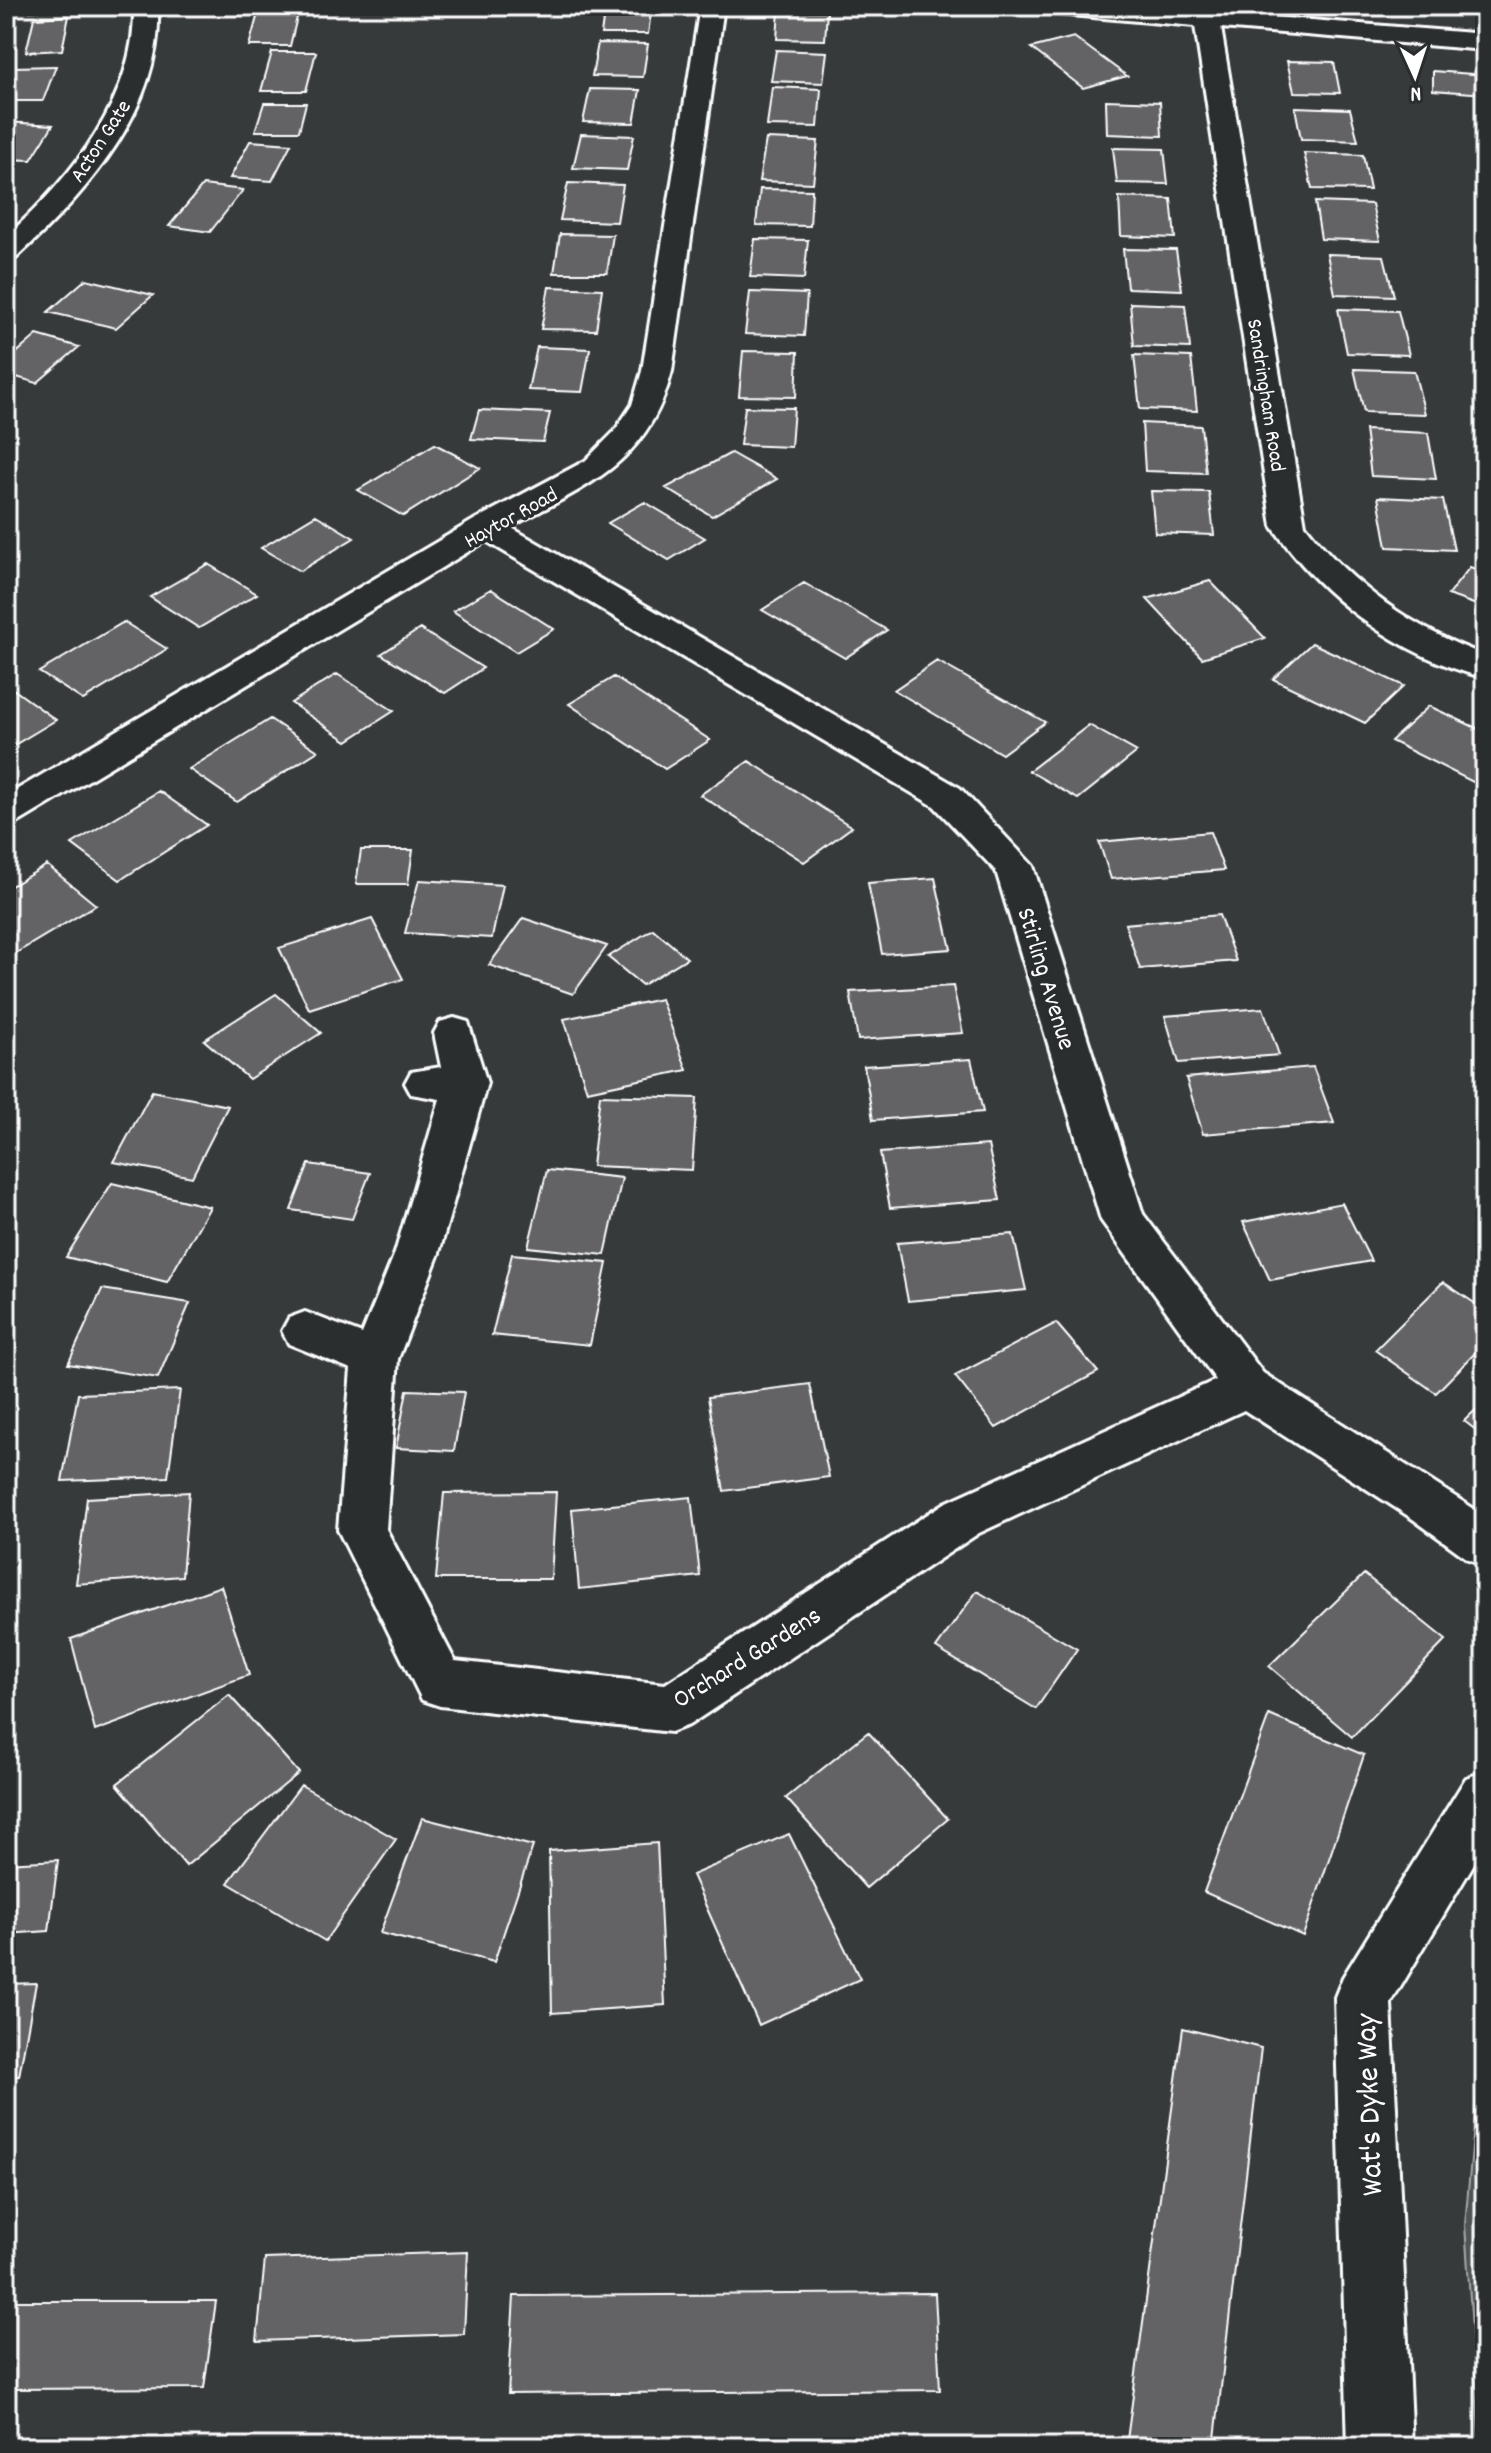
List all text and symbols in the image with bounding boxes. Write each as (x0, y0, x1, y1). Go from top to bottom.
north arrow (1375, 36, 1455, 116)
text: N (1409, 77, 1422, 108)
street label: Acton Gate (64, 94, 140, 189)
street label: Sandringham Road (1237, 317, 1292, 474)
street label: Haytor Road (459, 481, 564, 558)
street label: Stirling Avenue (1005, 903, 1084, 1055)
street label: Orchard Gardens (667, 1599, 829, 1719)
street label: Wat's Dyke Way (1346, 2012, 1398, 2197)

